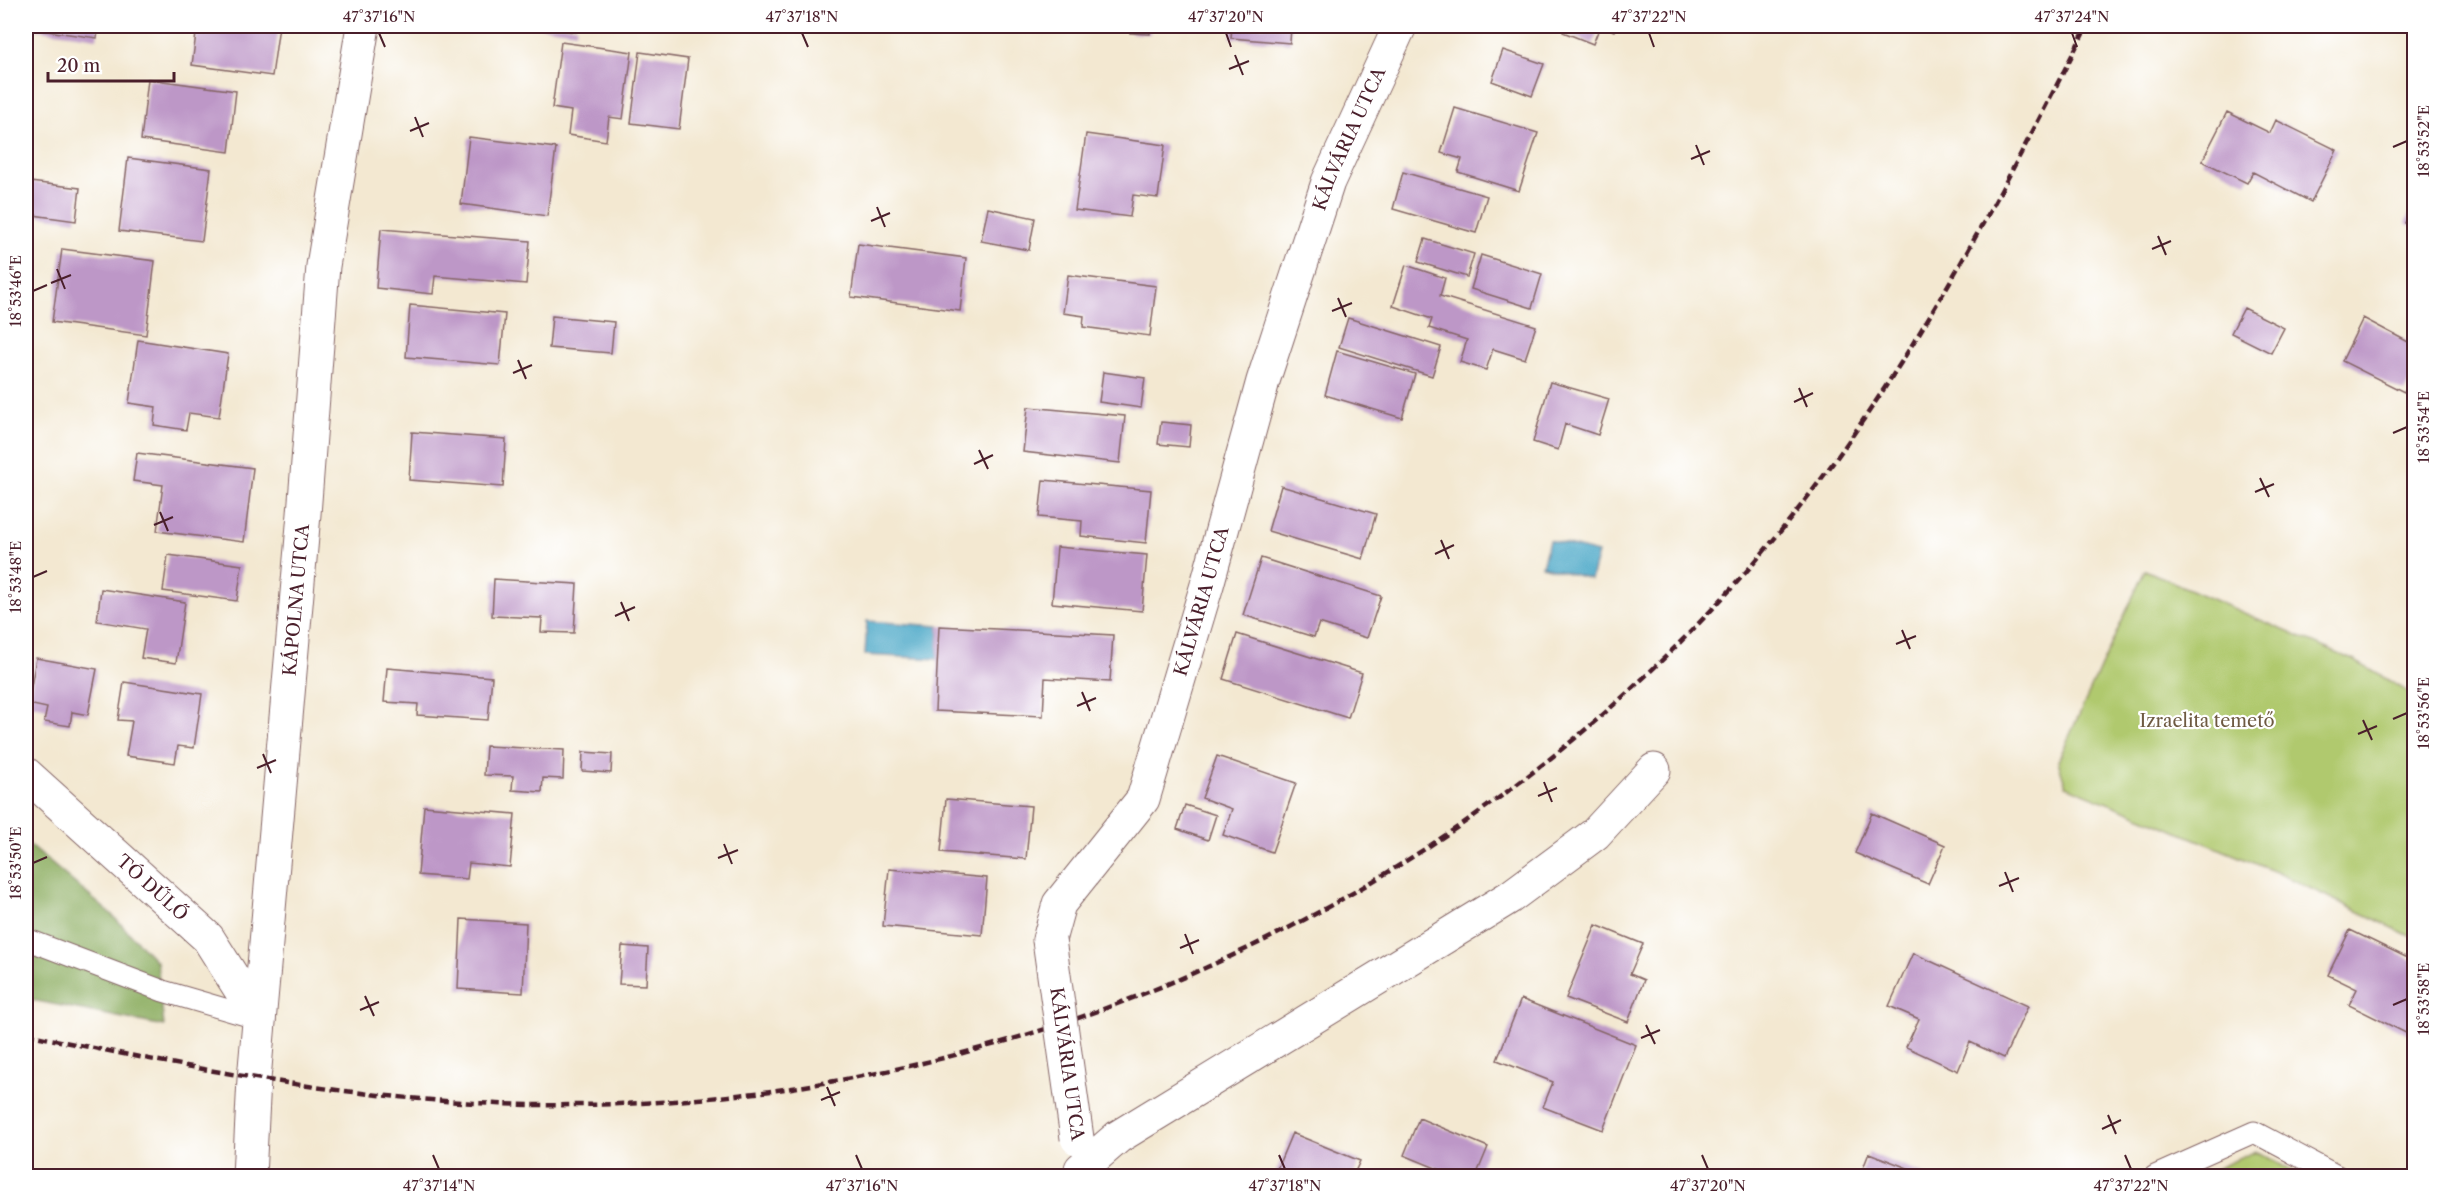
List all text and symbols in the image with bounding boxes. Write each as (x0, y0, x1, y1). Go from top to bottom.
text: 47°37'16"N (343, 7, 415, 26)
text: 47°37'18"N (765, 7, 839, 26)
text: 47°37'20"N (1188, 7, 1264, 26)
text: 47°37'22"N (1611, 7, 1687, 26)
text: 47°37'24"N (2035, 7, 2109, 26)
scale bar (48, 45, 174, 83)
text: 20 m (57, 55, 101, 77)
street label: KÁLVÁRIA UTCA (1308, 63, 1391, 213)
text: 18°53'52"E (2414, 105, 2433, 177)
text: 18°53'46"E (6, 255, 25, 327)
text: 18°53'54"E (2414, 391, 2433, 463)
street label: KÁPOLNA UTCA (279, 522, 314, 677)
street label: KÁLVÁRIA UTCA (1169, 523, 1234, 679)
text: 18°53'48"E (6, 541, 25, 613)
text: 18°53'56"E (2414, 677, 2433, 749)
park label: Izraelita temető (2139, 710, 2275, 732)
text: 18°53'50"E (6, 826, 25, 900)
street label: TÓ DŰLŐ (112, 850, 193, 926)
text: 18°53'58"E (2414, 963, 2433, 1035)
street label: KÁLVÁRIA UTCA (1045, 986, 1090, 1143)
text: 47°37'14"N (403, 1176, 475, 1195)
text: 47°37'16"N (826, 1176, 898, 1195)
text: 47°37'18"N (1248, 1176, 1322, 1195)
text: 47°37'20"N (1670, 1176, 1746, 1195)
text: 47°37'22"N (2093, 1176, 2169, 1195)

